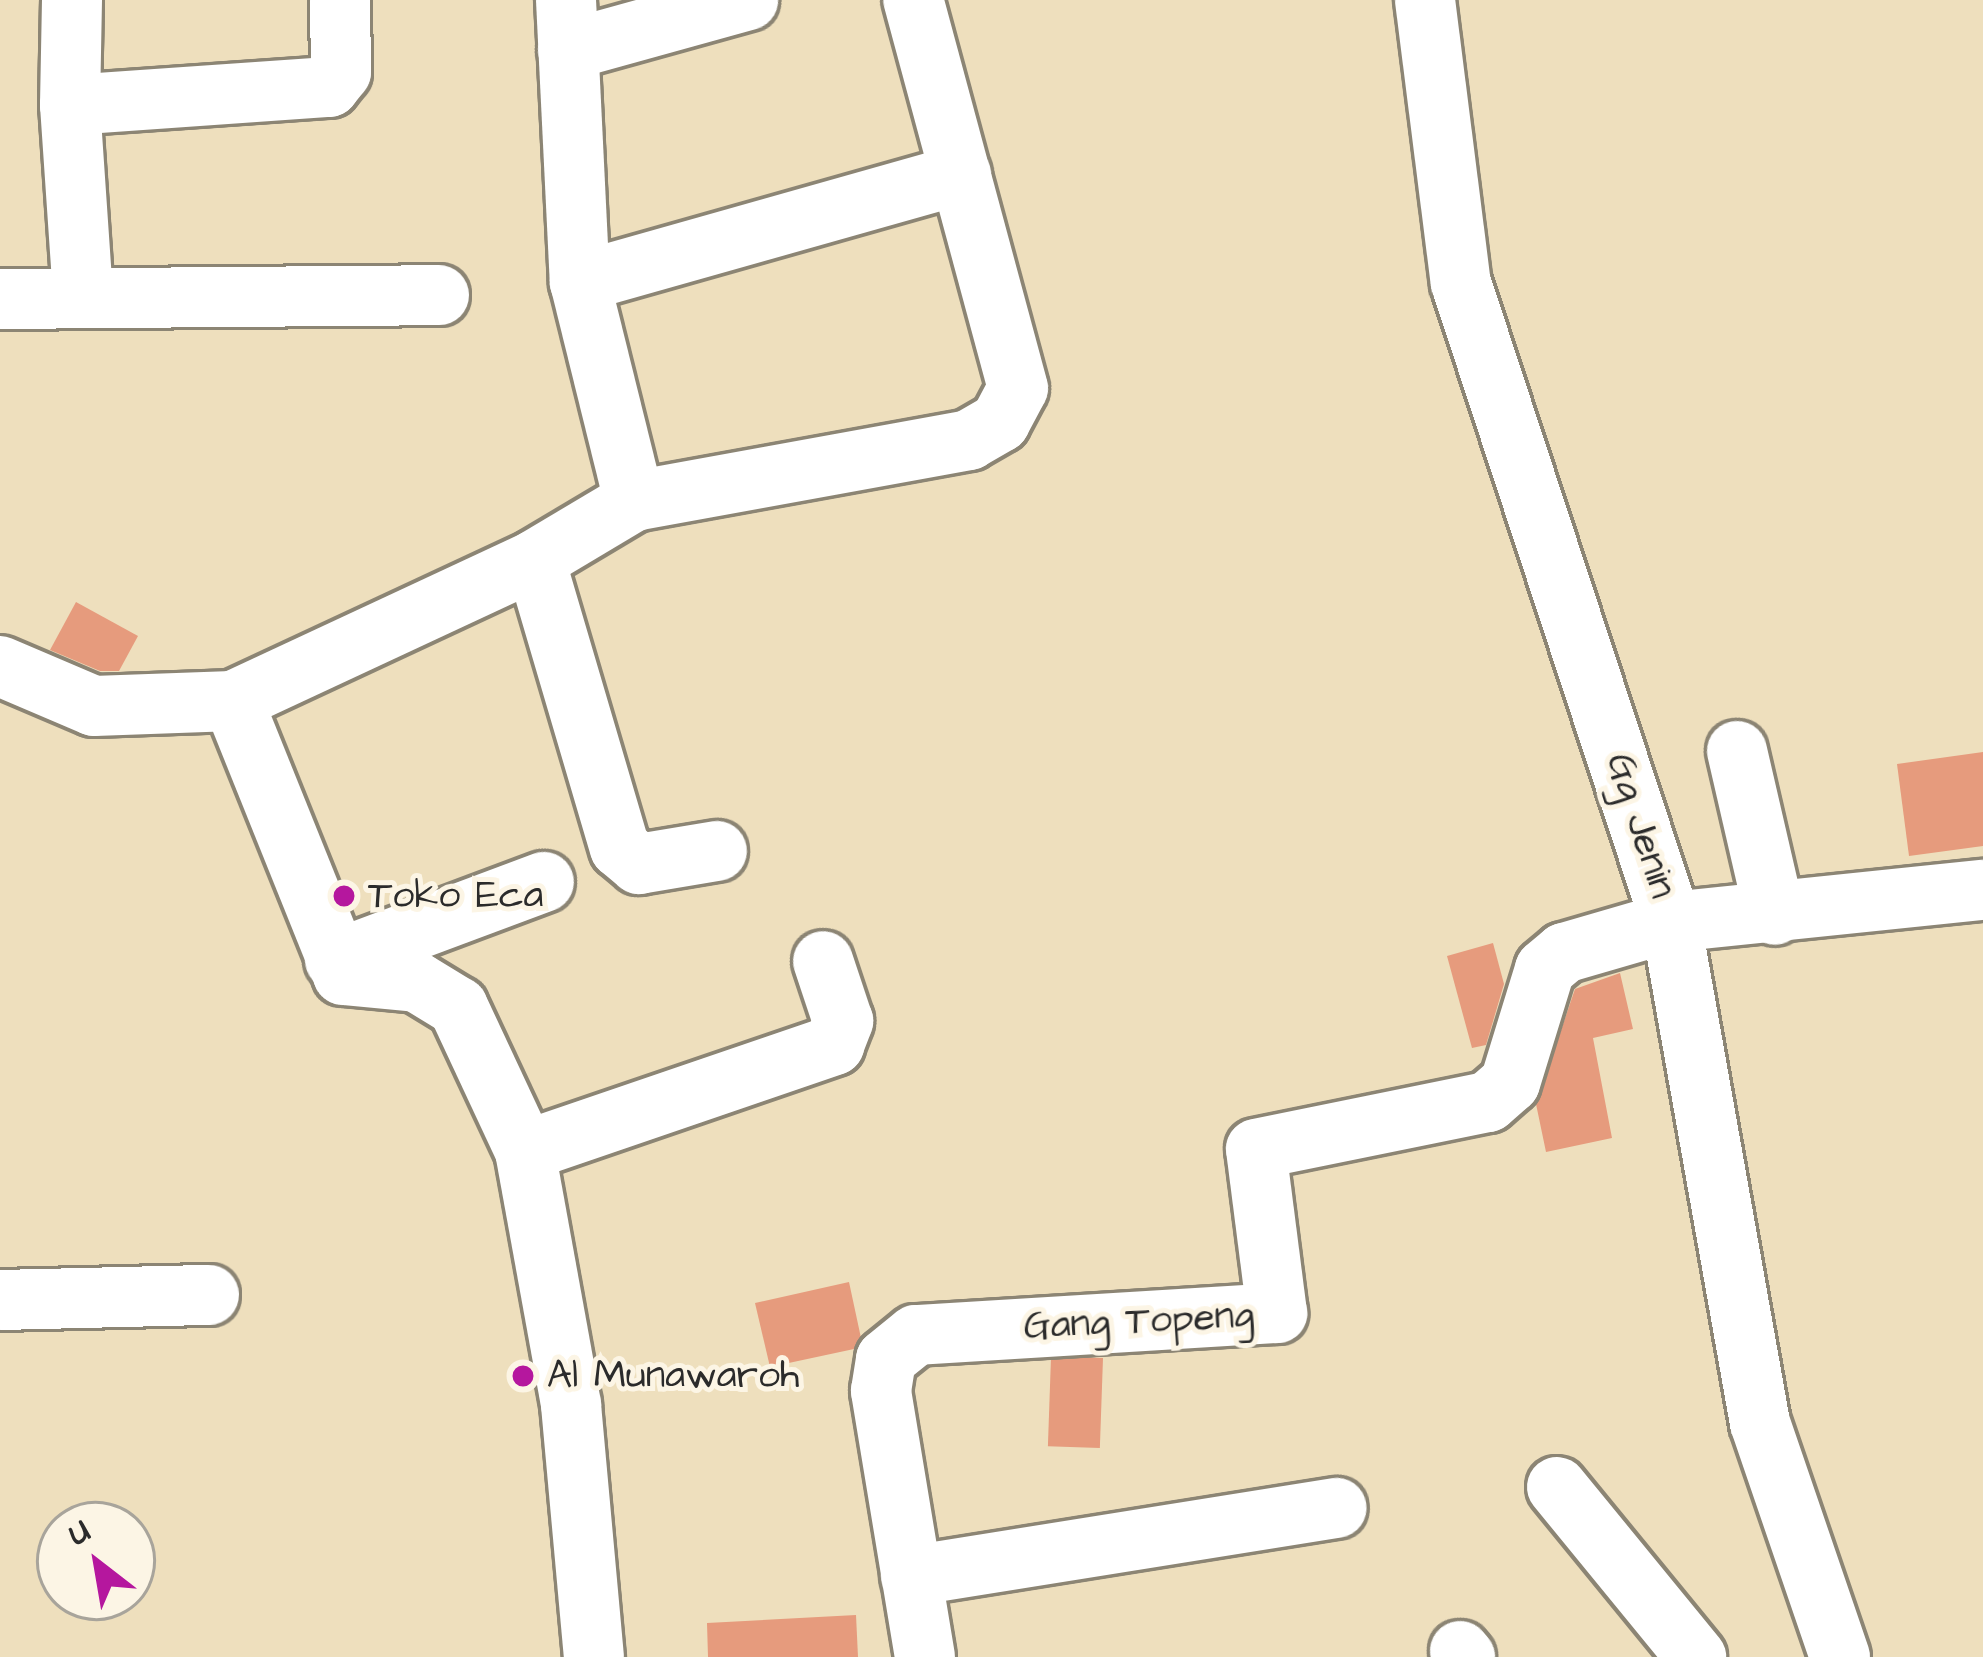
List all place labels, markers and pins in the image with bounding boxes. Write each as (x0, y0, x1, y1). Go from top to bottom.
place label: Toko Eca (368, 873, 543, 919)
marker: Toko Eca (331, 883, 357, 909)
place label: Al Munawaroh (547, 1353, 799, 1399)
marker: Al Munawaroh (510, 1363, 536, 1389)

